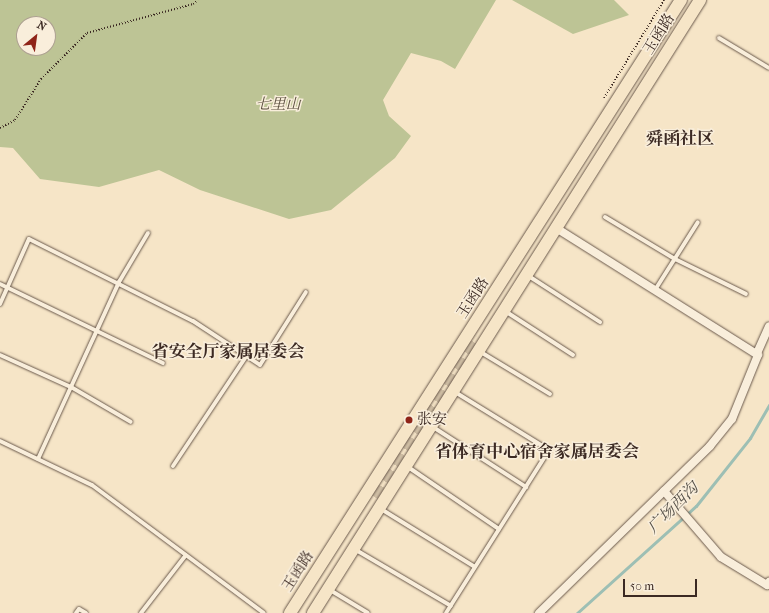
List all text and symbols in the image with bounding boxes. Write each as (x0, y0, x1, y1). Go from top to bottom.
street label: 玉函路 (639, 10, 679, 58)
north arrow (16, 16, 56, 56)
text: N (35, 18, 48, 34)
park label: 七里山 (256, 96, 300, 114)
district label: 舜函社区 (646, 129, 714, 149)
street label: 玉函路 (453, 274, 493, 322)
district label: 省安全厅家属居委会 (152, 342, 304, 362)
place label: 张安 (417, 411, 447, 429)
marker: 张安 (404, 415, 414, 425)
district label: 省体育中心宿舍家属居委会 (435, 442, 639, 462)
water label: 广场西沟 (644, 479, 702, 537)
street label: 玉函路 (278, 547, 318, 595)
scale bar (625, 571, 699, 597)
text: 50 m (630, 579, 654, 593)

